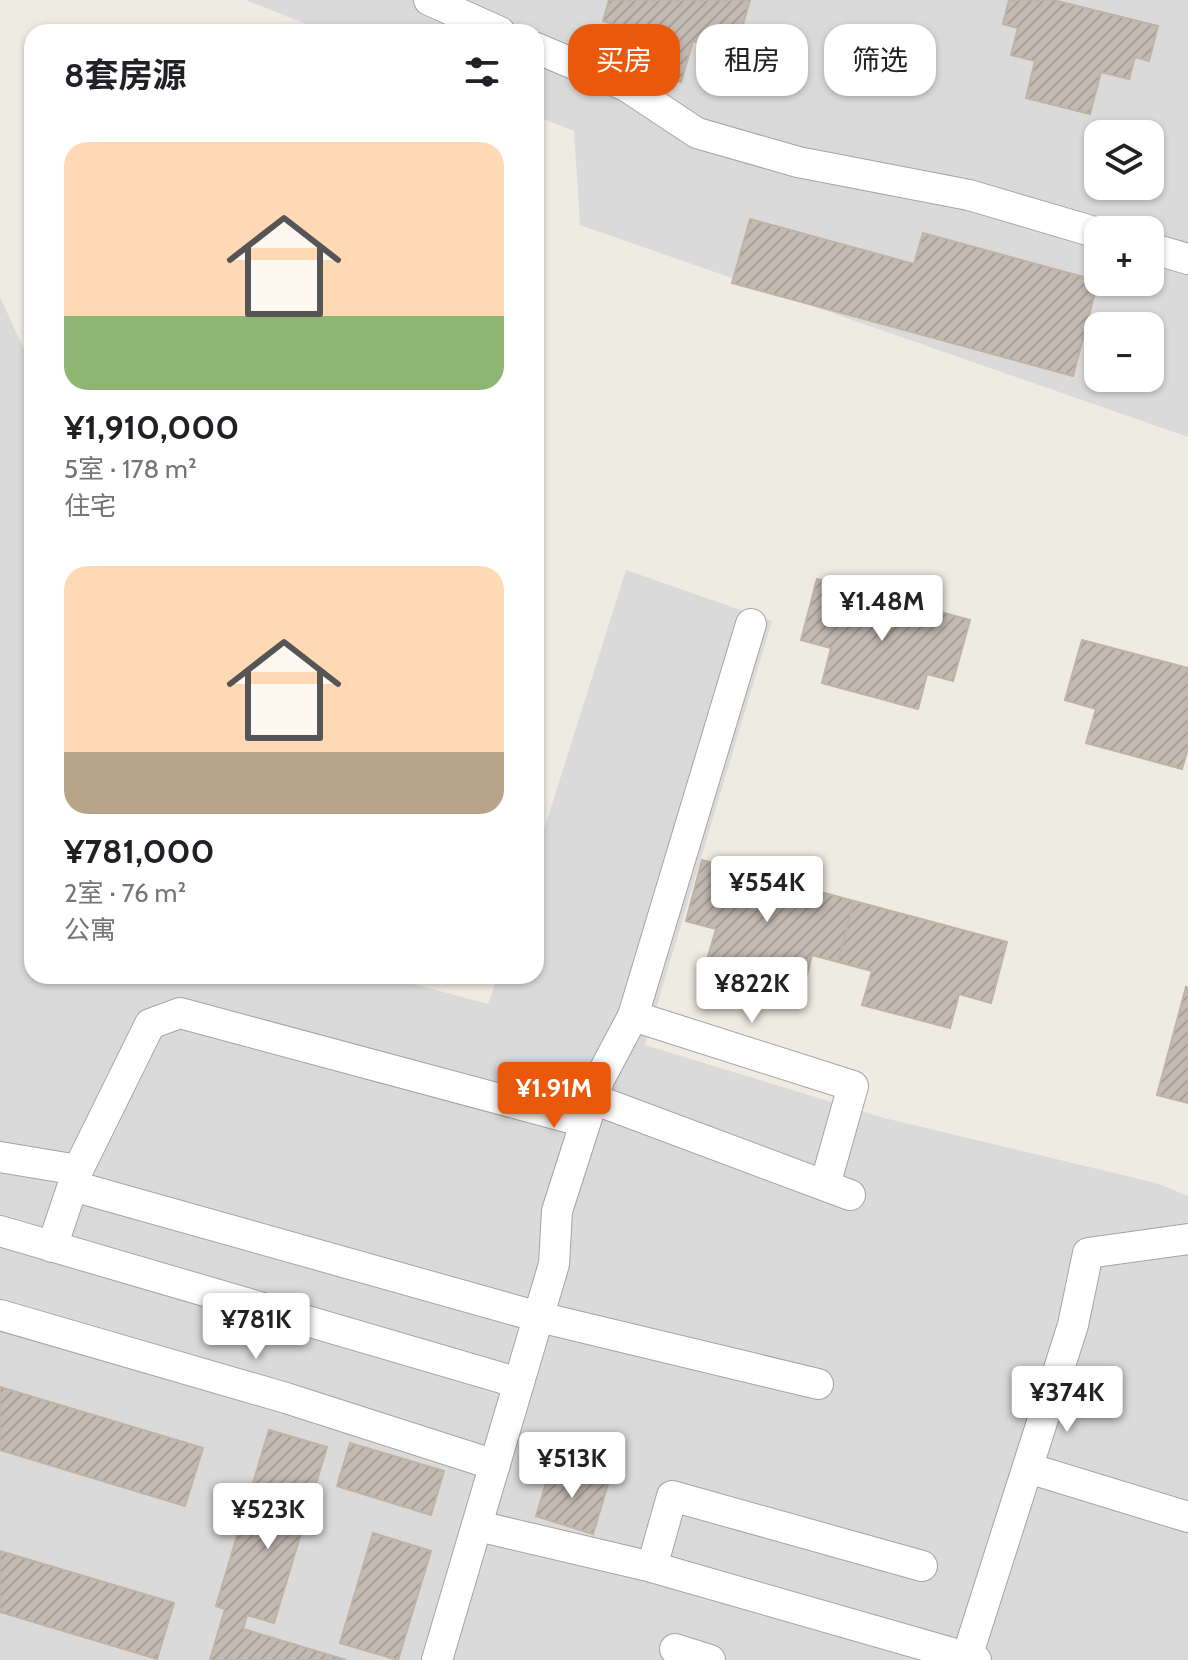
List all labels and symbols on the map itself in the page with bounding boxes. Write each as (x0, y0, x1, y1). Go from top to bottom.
pin: ¥1.48M (817, 575, 947, 643)
pin: ¥554K (711, 856, 823, 924)
pin: ¥822K (696, 957, 808, 1025)
pin: ¥1.91M (489, 1062, 619, 1130)
pin: ¥781K (200, 1293, 312, 1361)
pin: ¥374K (1011, 1366, 1123, 1434)
pin: ¥513K (516, 1432, 628, 1500)
pin: ¥523K (212, 1483, 324, 1551)

